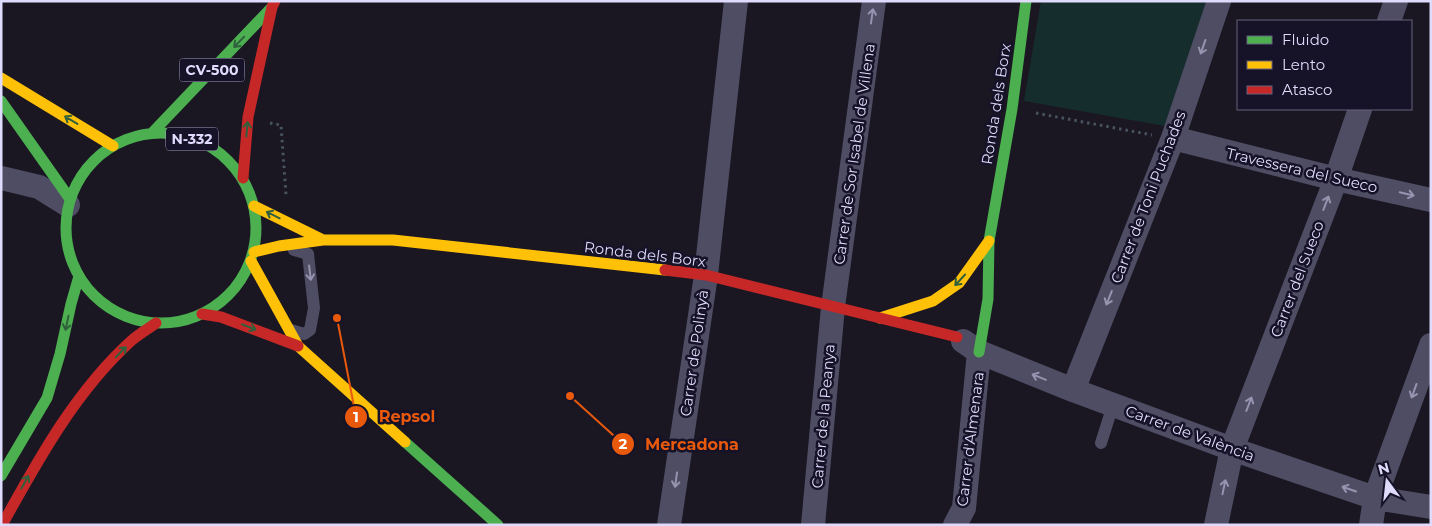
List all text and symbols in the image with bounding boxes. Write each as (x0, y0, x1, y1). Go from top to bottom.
one-way arrow (867, 8, 877, 24)
legend (1237, 20, 1412, 110)
text: Fluido (1282, 30, 1329, 49)
one-way arrow (233, 36, 245, 48)
one-way arrow (1198, 39, 1208, 55)
street label: Carrer de Sor Isabel de Villena (829, 42, 879, 266)
street label: Ronda dels Borx (977, 42, 1015, 166)
text: Lento (1282, 55, 1325, 74)
road number: CV-500 (180, 58, 244, 82)
text: Atasco (1282, 80, 1332, 99)
street label: Carrer de Toni Puchades (1106, 108, 1190, 286)
one-way arrow (65, 115, 79, 125)
one-way arrow (242, 122, 252, 138)
road number: N-332 (166, 128, 218, 150)
street label: Travessera del Sueco (1225, 143, 1379, 197)
one-way arrow (1399, 190, 1415, 200)
one-way arrow (1322, 196, 1331, 211)
one-way arrow (266, 210, 281, 219)
street label: Carrer del Sueco (1266, 218, 1328, 340)
street label: Ronda dels Borx (583, 237, 707, 271)
one-way arrow (305, 264, 315, 280)
one-way arrow (954, 274, 966, 287)
street label: Carrer de Polinyà (676, 288, 712, 418)
one-way arrow (1104, 290, 1114, 305)
one-way arrow (62, 315, 71, 331)
one-way arrow (240, 323, 256, 332)
street label: Carrer de la Peanya (807, 343, 839, 489)
one-way arrow (115, 345, 127, 358)
street label: Carrer d'Almenara (952, 371, 988, 507)
one-way arrow (1032, 371, 1047, 381)
one-way arrow (1409, 382, 1418, 398)
one-way arrow (1246, 396, 1255, 411)
callout: Repsol (344, 401, 445, 432)
street label: Carrer de València (1123, 401, 1257, 465)
text: 1 (353, 407, 359, 426)
text: Repsol (379, 407, 435, 426)
callout: Mercadona (610, 429, 749, 460)
text: 2 (619, 434, 628, 453)
text: Mercadona (645, 435, 739, 454)
north arrow (1362, 456, 1412, 506)
text: N (1376, 458, 1391, 479)
one-way arrow (670, 471, 680, 487)
one-way arrow (21, 476, 31, 490)
one-way arrow (1220, 479, 1229, 495)
one-way arrow (1342, 484, 1357, 493)

